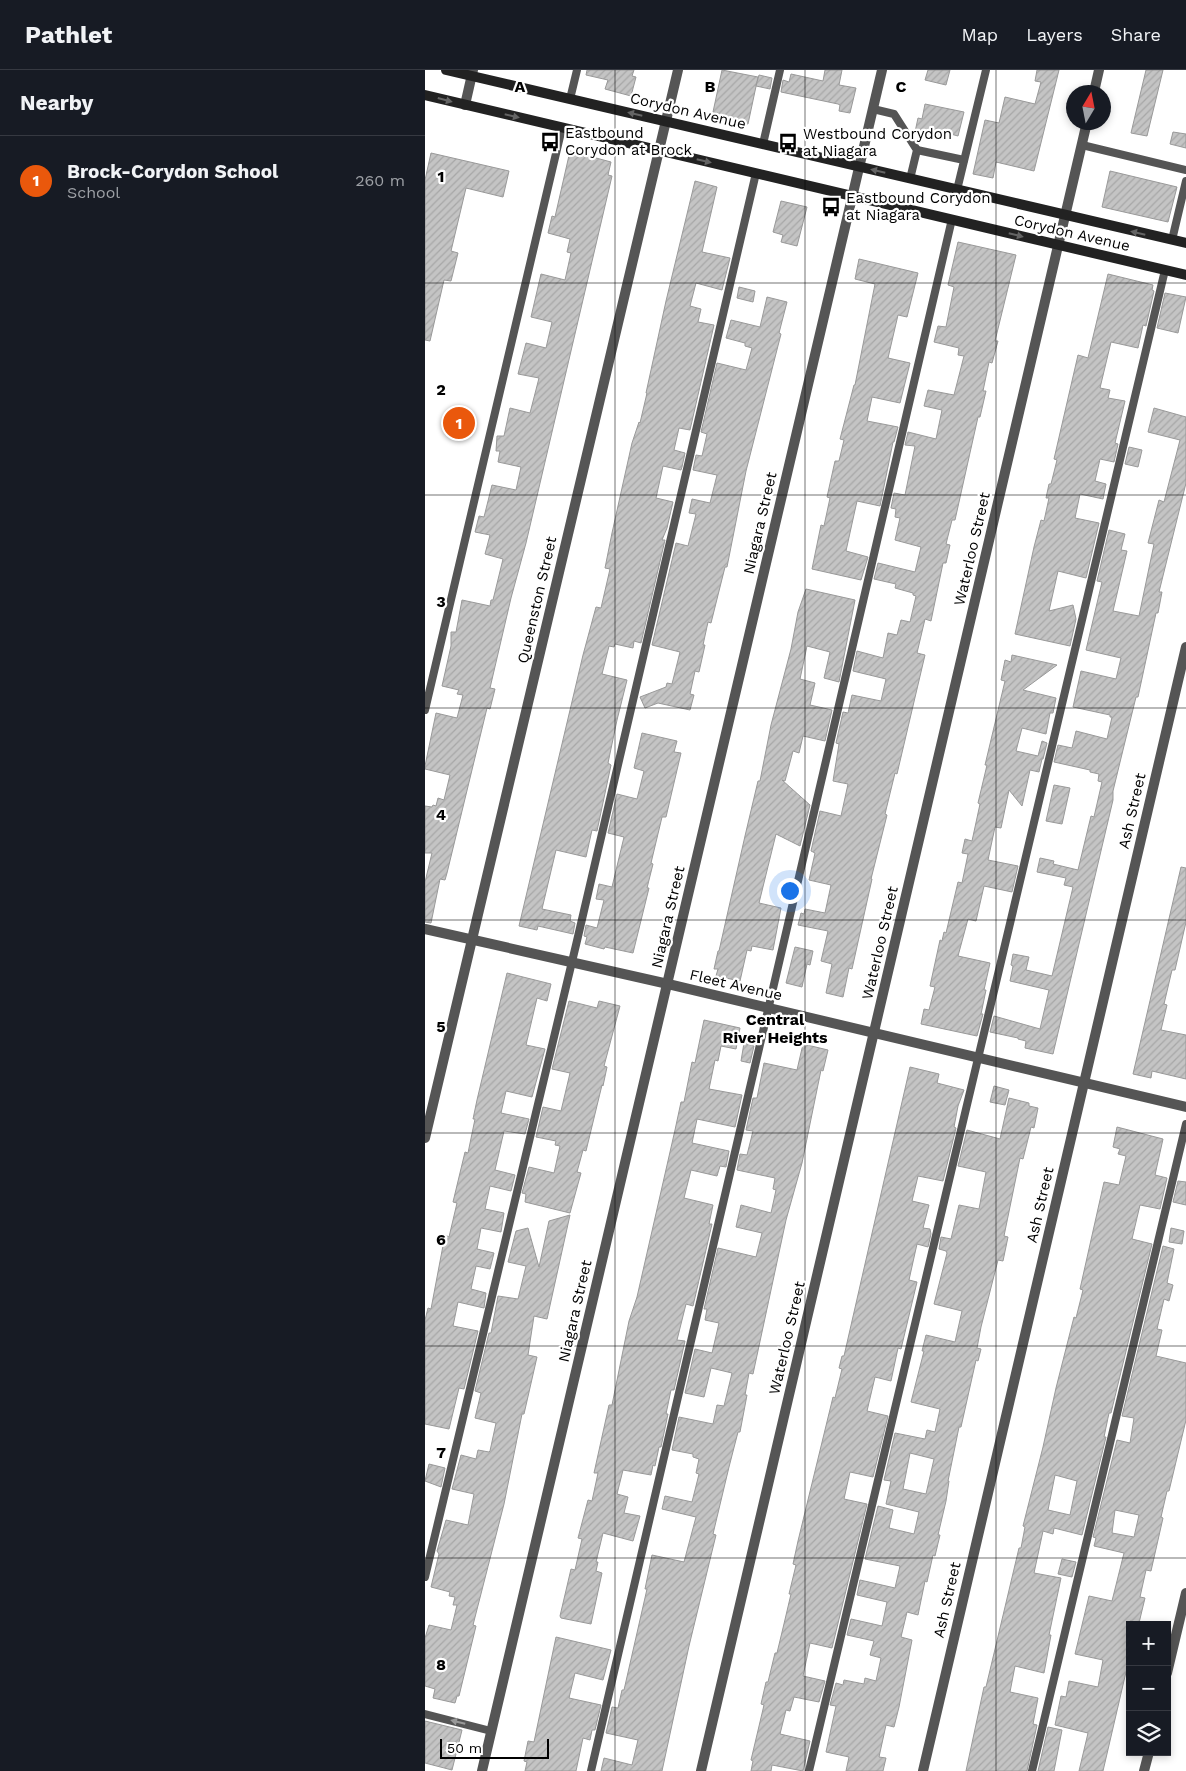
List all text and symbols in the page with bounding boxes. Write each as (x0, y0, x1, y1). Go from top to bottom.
text: Pathlet (25, 21, 112, 49)
text: Map (961, 24, 998, 45)
text: Layers (1026, 24, 1083, 45)
text: Share (1111, 24, 1161, 45)
text: A (515, 77, 526, 96)
text: B (705, 77, 716, 96)
text: C (896, 77, 907, 96)
north arrow (1066, 85, 1111, 130)
street label: Corydon Avenue (628, 89, 748, 133)
text: Nearby (20, 90, 93, 115)
one-way arrow (437, 96, 452, 104)
one-way arrow (627, 110, 642, 118)
one-way arrow (505, 112, 520, 120)
place label: Eastbound Corydon at Brock (565, 124, 693, 159)
place label: Westbound Corydon at Niagara (803, 125, 952, 160)
bus stop icon: Eastbound Corydon at Brock (539, 131, 561, 153)
bus stop icon: Westbound Corydon at Niagara (777, 132, 799, 154)
one-way arrow (697, 157, 712, 165)
text: Brock-Corydon School (67, 160, 278, 183)
text: 1 (438, 167, 444, 186)
one-way arrow (871, 167, 886, 175)
text: 1 (33, 171, 39, 190)
text: 260 m (355, 171, 405, 190)
text: School (67, 183, 120, 202)
place label: Eastbound Corydon at Niagara (846, 189, 991, 224)
bus stop icon: Eastbound Corydon at Niagara (820, 196, 842, 218)
street label: Corydon Avenue (1012, 211, 1132, 255)
one-way arrow (1131, 229, 1146, 237)
one-way arrow (1008, 231, 1023, 239)
text: 2 (436, 380, 446, 399)
pin: 1 (443, 404, 475, 442)
street label: Niagara Street (740, 469, 781, 576)
street label: Waterloo Street (950, 490, 994, 607)
street label: Queenston Street (514, 534, 561, 665)
text: 3 (436, 592, 446, 611)
street label: Ash Street (1115, 771, 1150, 851)
text: 4 (436, 805, 446, 824)
street label: Niagara Street (648, 863, 689, 970)
your location (777, 878, 803, 904)
street label: Waterloo Street (858, 884, 902, 1001)
street label: Fleet Avenue (688, 966, 784, 1004)
district label: Central River Heights (722, 1010, 828, 1047)
text: 5 (436, 1017, 446, 1036)
street label: Ash Street (1023, 1165, 1058, 1245)
text: 6 (436, 1230, 446, 1249)
street label: Niagara Street (555, 1257, 596, 1364)
street label: Waterloo Street (765, 1279, 809, 1396)
text: 7 (436, 1443, 446, 1462)
street label: Ash Street (930, 1560, 965, 1640)
map controls (1126, 1621, 1171, 1756)
button: + (1126, 1621, 1171, 1666)
text: 8 (436, 1655, 446, 1674)
button: − (1126, 1666, 1171, 1711)
button: layers (1126, 1711, 1171, 1756)
one-way arrow (451, 1718, 466, 1726)
scale bar (440, 1736, 549, 1759)
text: 50 m (447, 1740, 482, 1756)

